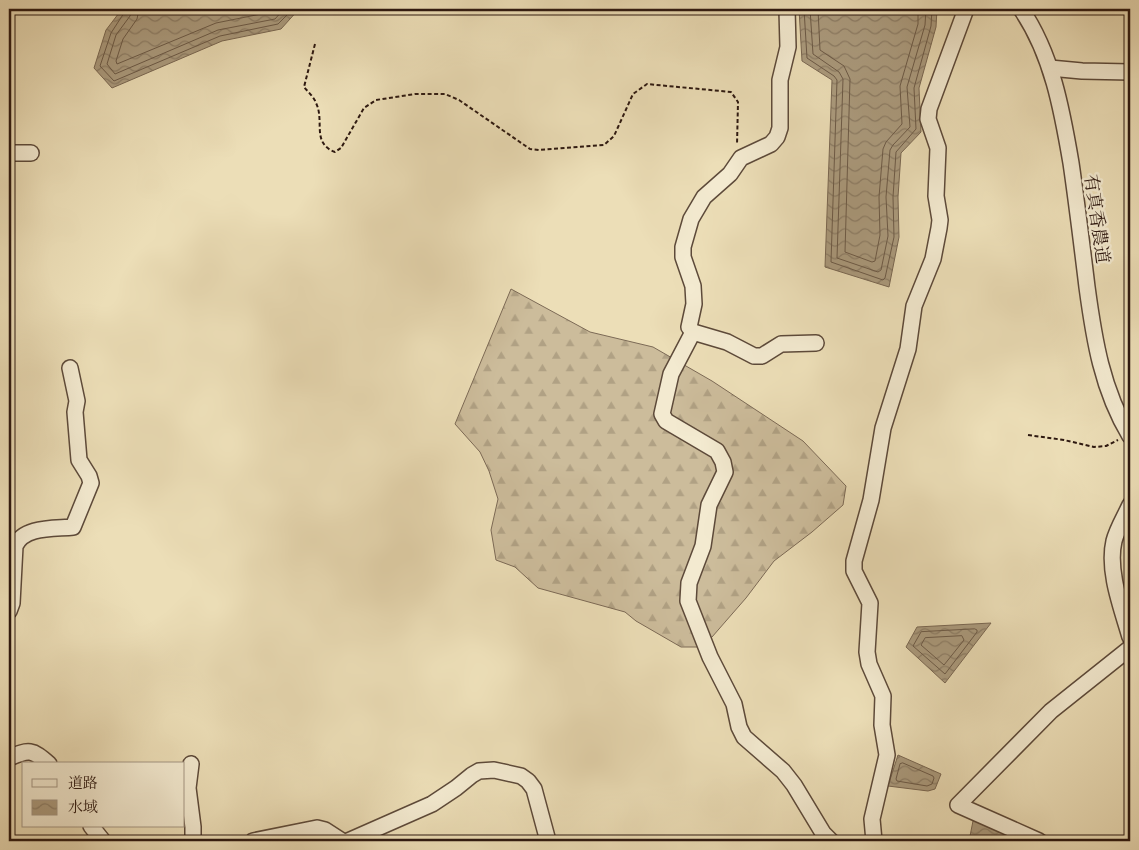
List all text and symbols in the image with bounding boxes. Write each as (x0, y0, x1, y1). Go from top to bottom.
street label: 有真香農道 (1079, 173, 1114, 265)
legend (22, 762, 185, 828)
text: 道路 (68, 774, 98, 793)
text: 水域 (68, 798, 98, 817)

